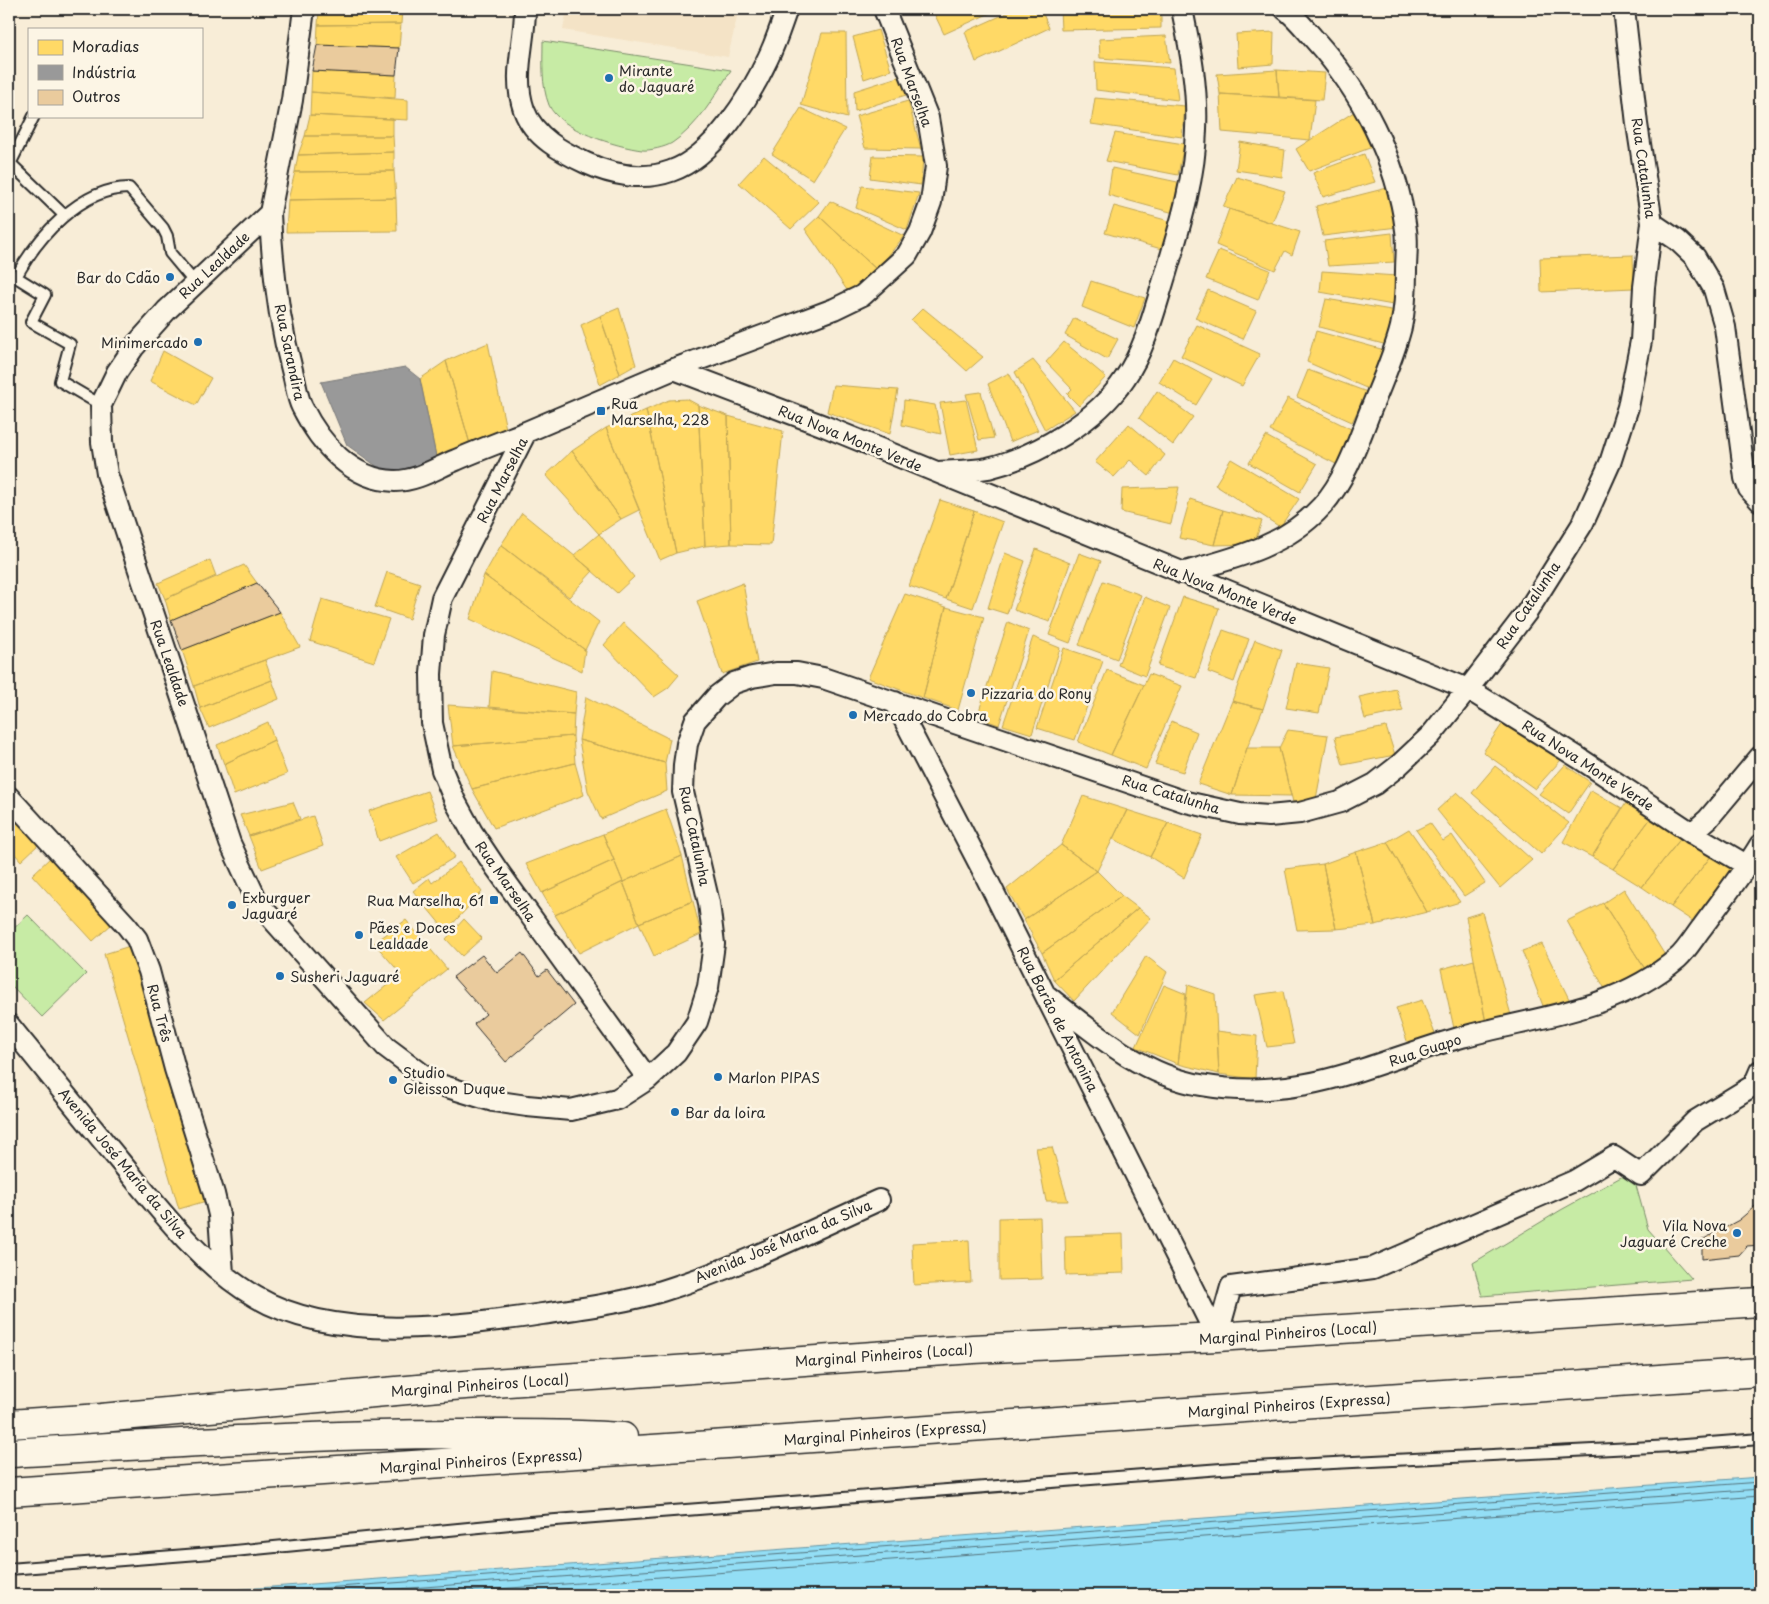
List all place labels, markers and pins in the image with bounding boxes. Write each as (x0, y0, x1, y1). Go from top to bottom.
place label: Mirante do Jaguaré (619, 60, 694, 97)
marker: Mirante do Jaguaré (603, 72, 615, 84)
place label: Bar do Cdão (76, 267, 160, 288)
marker: Bar do Cdão (164, 271, 176, 283)
place label: Minimercado (101, 332, 188, 353)
marker: Minimercado (192, 336, 204, 348)
place label: Rua Marselha, 228 (611, 393, 709, 430)
marker: Rua Marselha, 228 (595, 405, 607, 417)
place label: Pizzaria do Rony (981, 683, 1092, 704)
marker: Pizzaria do Rony (965, 687, 977, 699)
place label: Mercado do Cobra (863, 705, 988, 726)
marker: Mercado do Cobra (847, 709, 859, 721)
place label: Exburguer Jaguaré (242, 887, 311, 924)
place label: Rua Marselha, 61 (367, 890, 484, 911)
marker: Rua Marselha, 61 (488, 894, 500, 906)
marker: Exburguer Jaguaré (226, 899, 238, 911)
place label: Pães e Doces Lealdade (369, 917, 456, 954)
marker: Pães e Doces Lealdade (353, 929, 365, 941)
place label: Susheri Jaguaré (290, 966, 400, 987)
marker: Susheri Jaguaré (274, 970, 286, 982)
place label: Studio Gleisson Duque (403, 1062, 506, 1099)
place label: Marlon PIPAS (728, 1067, 820, 1088)
marker: Marlon PIPAS (712, 1071, 724, 1083)
marker: Studio Gleisson Duque (387, 1074, 399, 1086)
place label: Bar da loira (685, 1102, 766, 1123)
marker: Bar da loira (669, 1106, 681, 1118)
place label: Vila Nova Jaguaré Creche (1620, 1215, 1727, 1252)
marker: Vila Nova Jaguaré Creche (1731, 1227, 1743, 1239)

